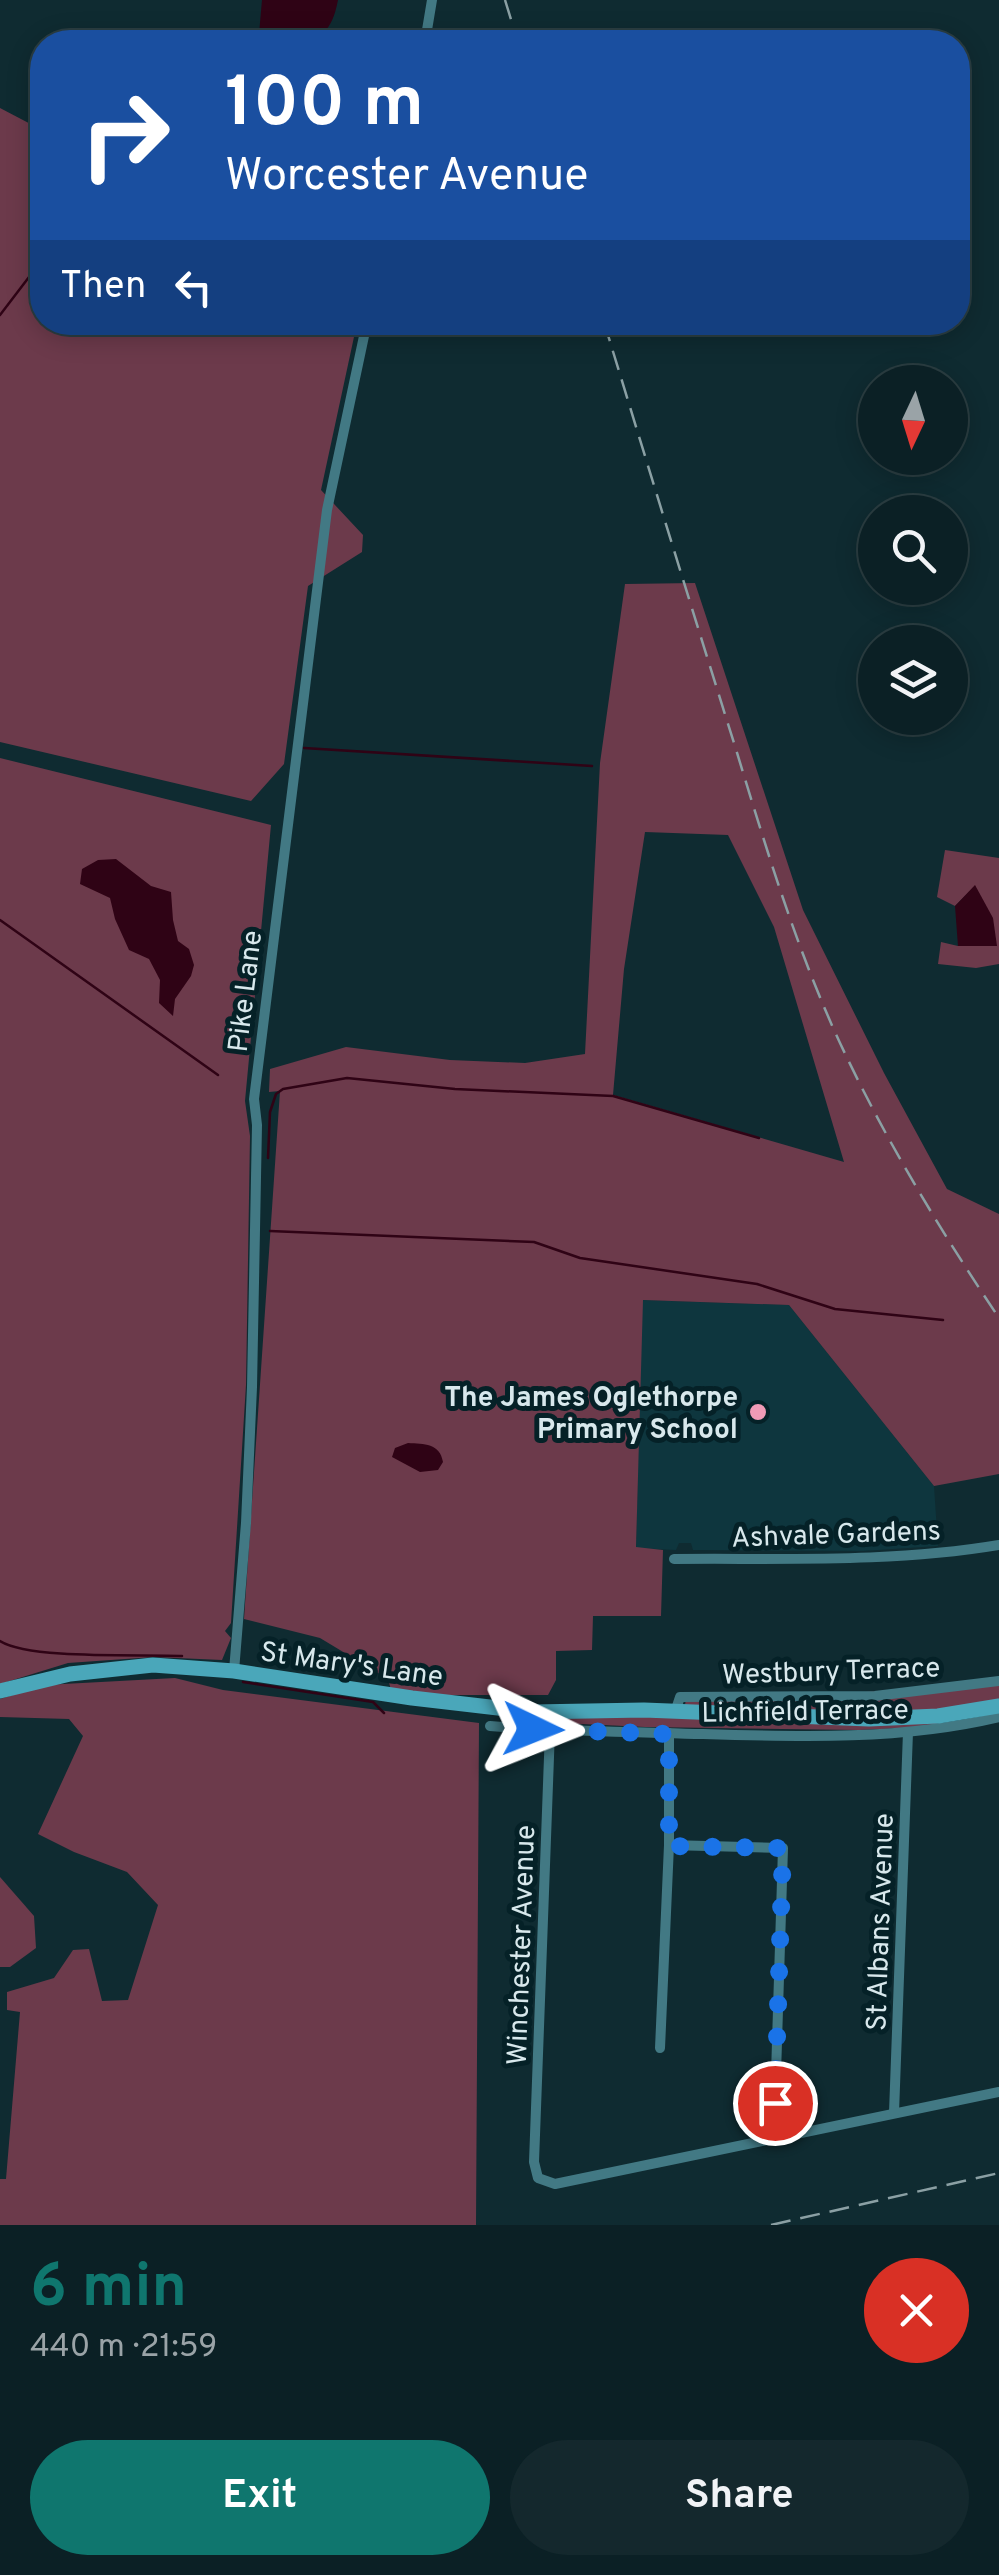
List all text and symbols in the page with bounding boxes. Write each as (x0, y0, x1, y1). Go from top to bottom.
text: 100 m (225, 62, 424, 151)
icon: right (60, 70, 190, 200)
text: Worcester Avenue (225, 149, 588, 206)
icon: left (166, 260, 221, 315)
text: Then (60, 263, 146, 312)
north arrow (858, 365, 968, 475)
map controls (858, 365, 968, 735)
button: search (858, 495, 968, 605)
button: layers (858, 625, 968, 735)
street label: Pike Lane (222, 928, 272, 1054)
place label: The James Oglethorpe Primary School (444, 1381, 738, 1449)
marker: The James Oglethorpe Primary School (747, 1401, 769, 1423)
street label: Ashvale Gardens (731, 1514, 942, 1558)
street label: St Mary's Lane (258, 1635, 445, 1697)
street label: Westbury Terrace (721, 1651, 941, 1695)
position arrow (481, 1677, 585, 1781)
street label: Lichfield Terrace (701, 1693, 909, 1733)
street label: St Albans Avenue (860, 1813, 904, 2032)
street label: Winchester Avenue (501, 1824, 545, 2066)
pin (733, 2061, 818, 2146)
icon: arrive (748, 2076, 803, 2131)
text: 6 min (30, 2252, 187, 2328)
button: close (864, 2258, 969, 2363)
text: 440 m · 21:59 (30, 2328, 217, 2368)
button: Exit (30, 2440, 490, 2555)
button: Share (510, 2440, 969, 2555)

